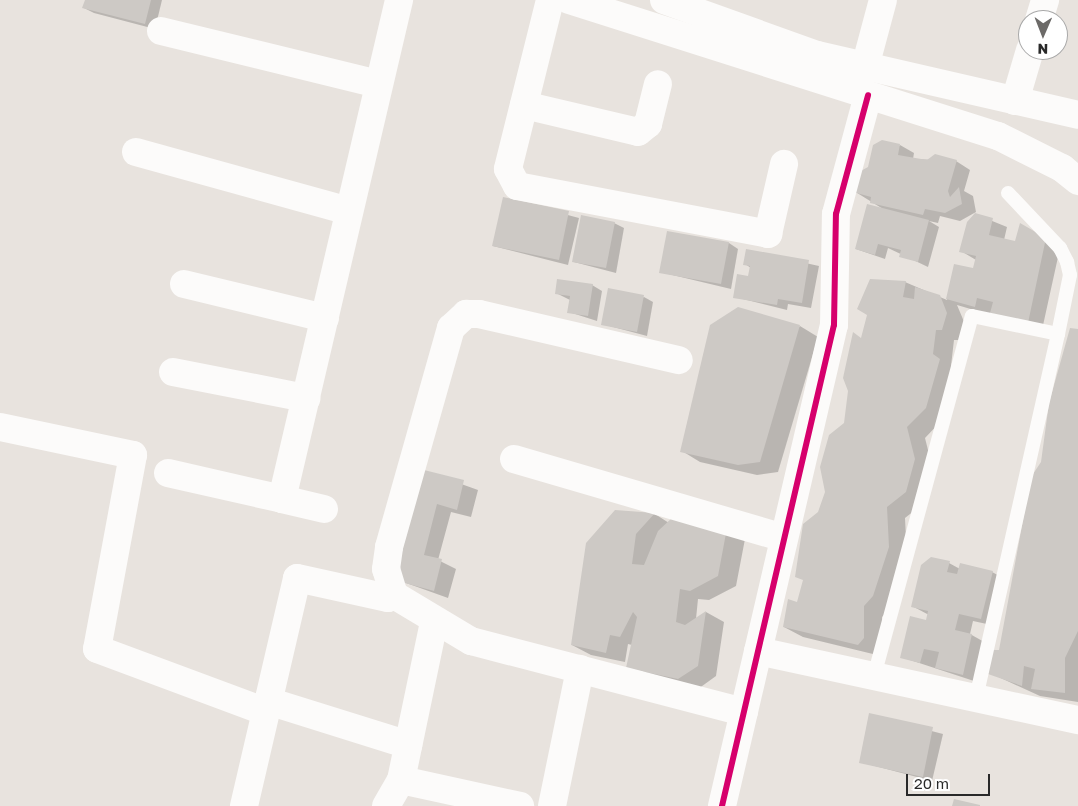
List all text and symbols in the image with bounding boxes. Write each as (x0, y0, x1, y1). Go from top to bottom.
north arrow (1018, 10, 1068, 60)
text: N (1037, 41, 1048, 58)
scale bar (908, 764, 992, 796)
text: 20 m (914, 774, 949, 792)

